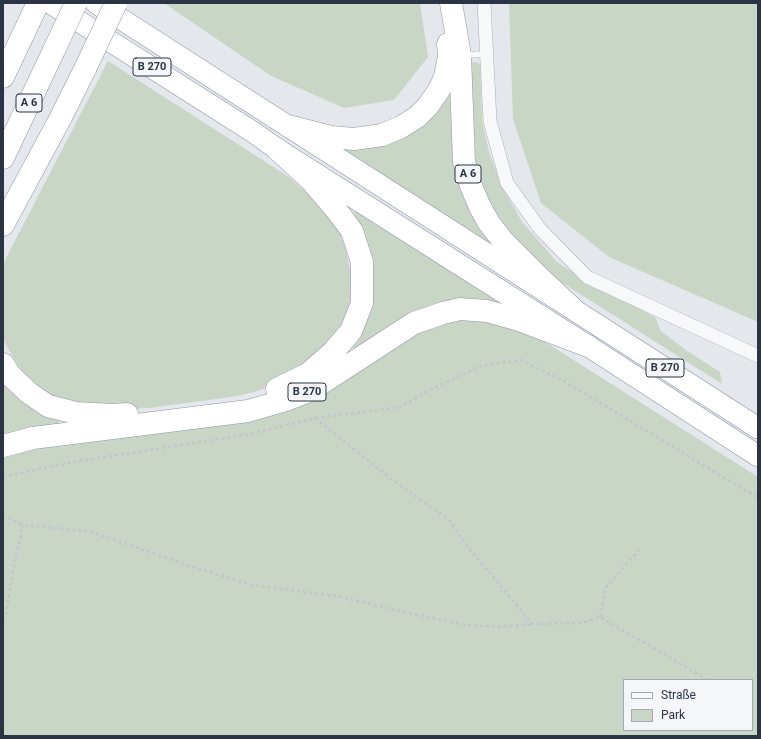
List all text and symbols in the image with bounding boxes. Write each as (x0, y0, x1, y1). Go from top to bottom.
road number: B 270 (133, 58, 171, 76)
road number: A 6 (16, 94, 42, 112)
road number: A 6 (455, 165, 481, 183)
road number: B 270 (646, 359, 684, 377)
road number: B 270 (288, 383, 326, 401)
legend (623, 679, 753, 731)
text: Straße (661, 688, 696, 702)
text: Park (661, 708, 685, 722)

